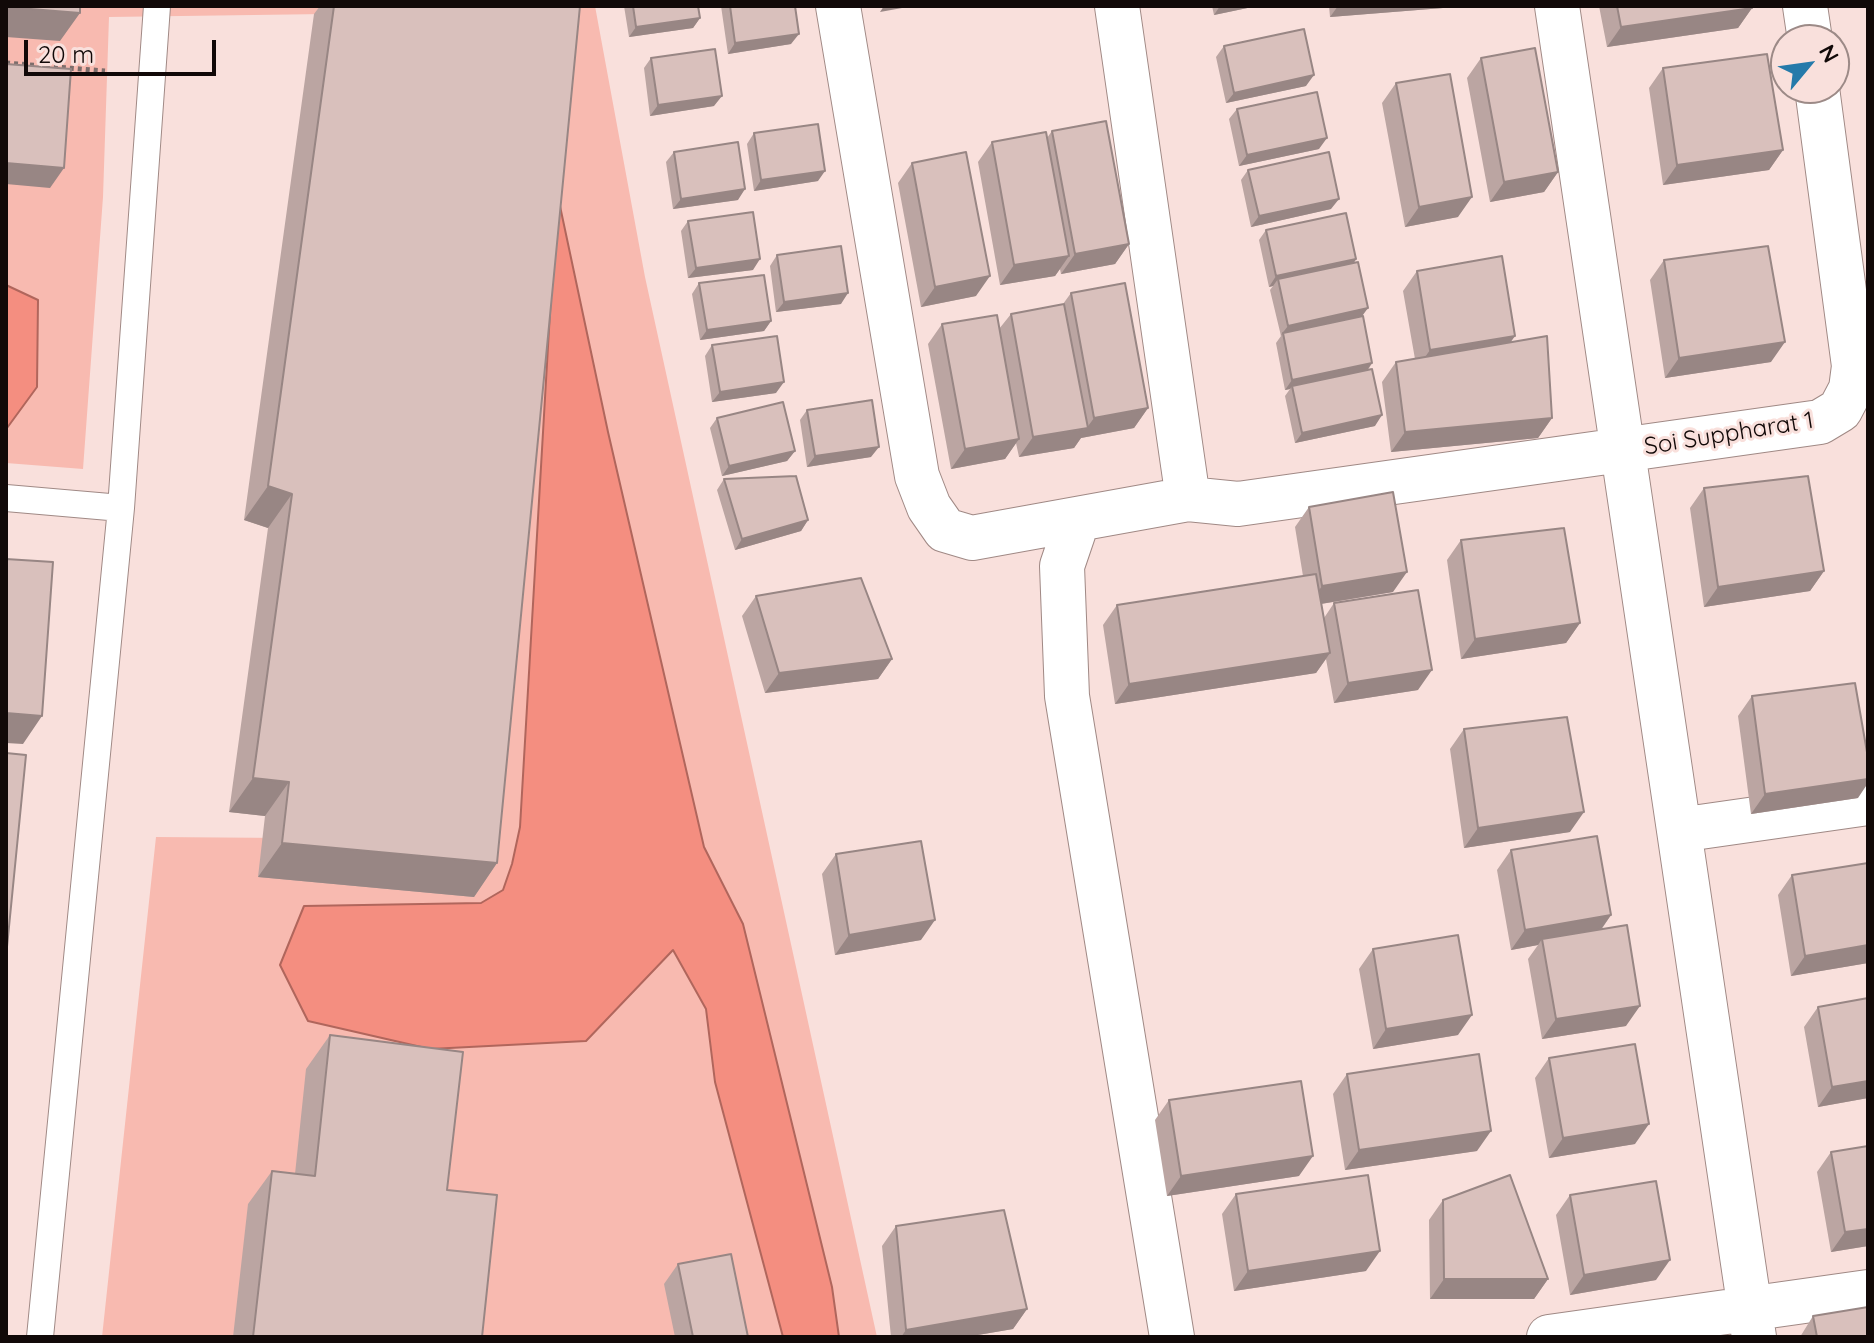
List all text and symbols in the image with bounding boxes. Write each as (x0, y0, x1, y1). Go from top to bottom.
scale bar (28, 24, 220, 74)
north arrow (1770, 24, 1850, 104)
text: 20 m (38, 39, 94, 69)
text: N (1813, 39, 1845, 67)
street label: Soi Suppharat 1 (1642, 406, 1816, 462)

